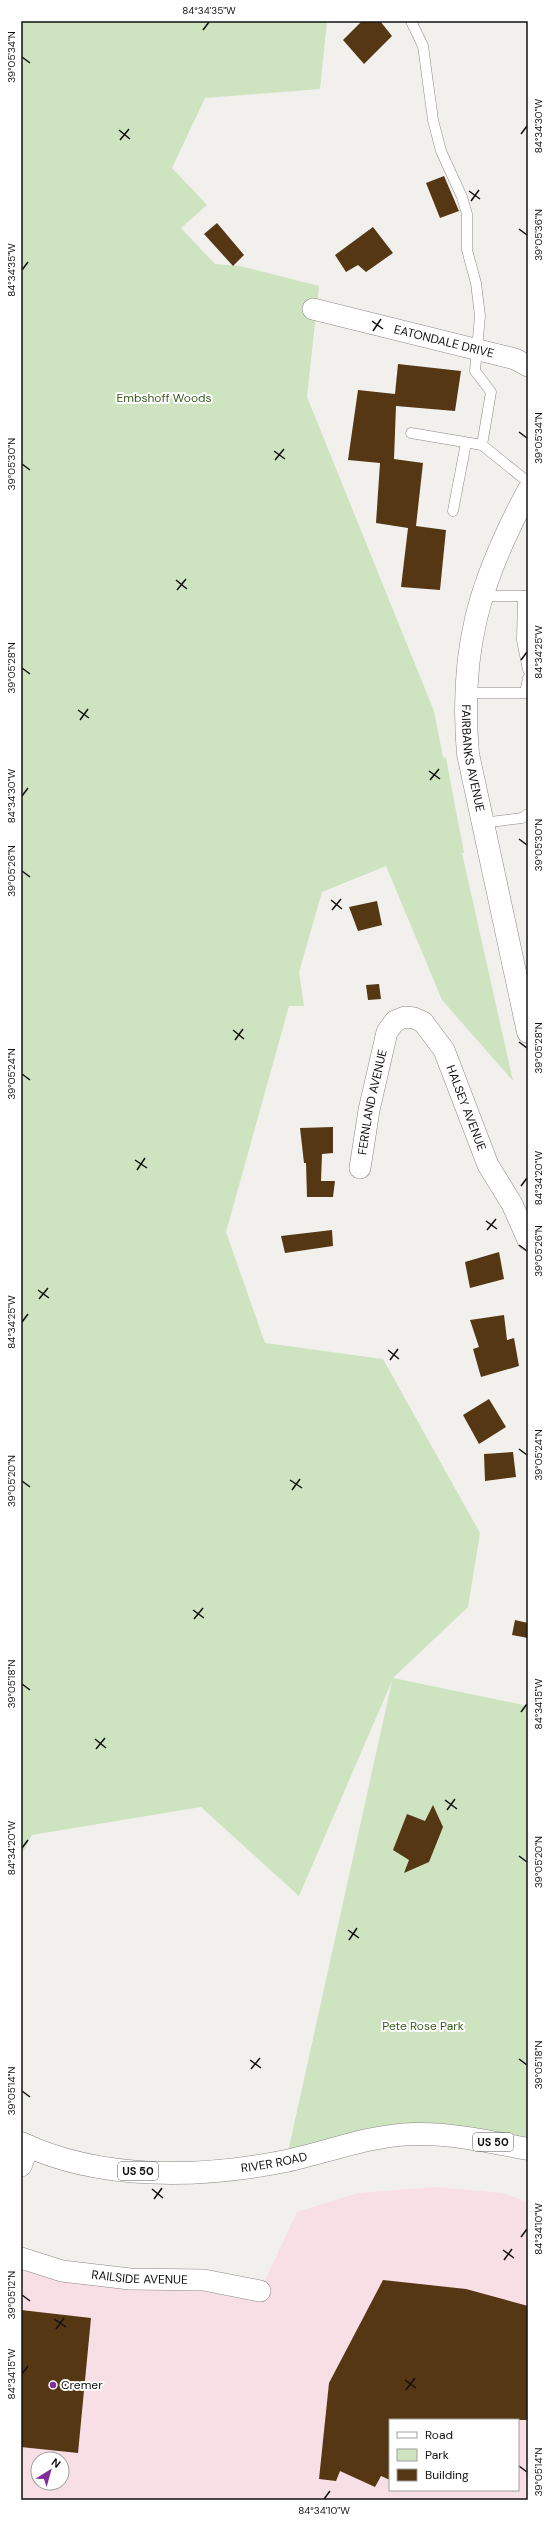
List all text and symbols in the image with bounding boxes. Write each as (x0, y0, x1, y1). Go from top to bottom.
text: 84°34'35"W (182, 4, 236, 17)
text: 39°05'34"N (5, 31, 18, 83)
text: 84°34'30"W (532, 98, 545, 153)
text: 39°05'36"N (532, 209, 545, 261)
text: 84°34'35"W (5, 243, 18, 297)
street label: EATONDALE DRIVE (392, 321, 496, 362)
park label: Embshoff Woods (116, 390, 212, 406)
text: 39°05'34"N (532, 412, 545, 464)
text: 39°05'30"N (5, 438, 18, 490)
text: 84°34'25"W (532, 625, 545, 679)
text: 39°05'28"N (5, 642, 18, 694)
street label: FAIRBANKS AVENUE (458, 704, 488, 814)
text: 84°34'30"W (5, 768, 18, 823)
text: 39°05'30"N (532, 819, 545, 871)
text: 39°05'26"N (5, 845, 18, 897)
text: 39°05'28"N (532, 1022, 545, 1074)
text: 39°05'24"N (5, 1048, 18, 1100)
street label: FERNLAND AVENUE (354, 1048, 391, 1156)
street label: HALSEY AVENUE (442, 1063, 490, 1153)
text: 84°34'20"W (532, 1151, 545, 1205)
text: 39°05'26"N (532, 1225, 545, 1277)
text: 84°34'25"W (5, 1295, 18, 1349)
text: 39°05'24"N (532, 1429, 545, 1481)
text: 39°05'20"N (5, 1455, 18, 1507)
text: 39°05'18"N (5, 1660, 18, 1708)
text: 84°34'15"W (532, 1678, 545, 1729)
text: 84°34'20"W (5, 1821, 18, 1875)
text: 39°05'20"N (532, 1836, 545, 1888)
park label: Pete Rose Park (382, 2018, 464, 2034)
text: 39°05'18"N (532, 2041, 545, 2089)
text: 39°05'14"N (5, 2067, 18, 2115)
road number: US 50 (473, 2133, 513, 2151)
street label: RIVER ROAD (240, 2148, 309, 2176)
road number: US 50 (118, 2162, 158, 2180)
text: 84°34'10"W (532, 2203, 545, 2255)
street label: RAILSIDE AVENUE (91, 2267, 188, 2288)
text: 39°05'12"N (5, 2271, 18, 2319)
text: 84°34'15"W (5, 2348, 18, 2399)
place label: Cremer (61, 2377, 103, 2393)
marker: Cremer (48, 2380, 58, 2390)
legend (389, 2419, 519, 2491)
text: Road (425, 2427, 453, 2443)
text: Park (425, 2447, 449, 2463)
text: 39°05'14"N (532, 2448, 545, 2496)
north arrow (30, 2451, 70, 2491)
text: N (49, 2455, 63, 2471)
text: Building (425, 2467, 469, 2483)
text: 84°34'10"W (298, 2504, 350, 2517)

